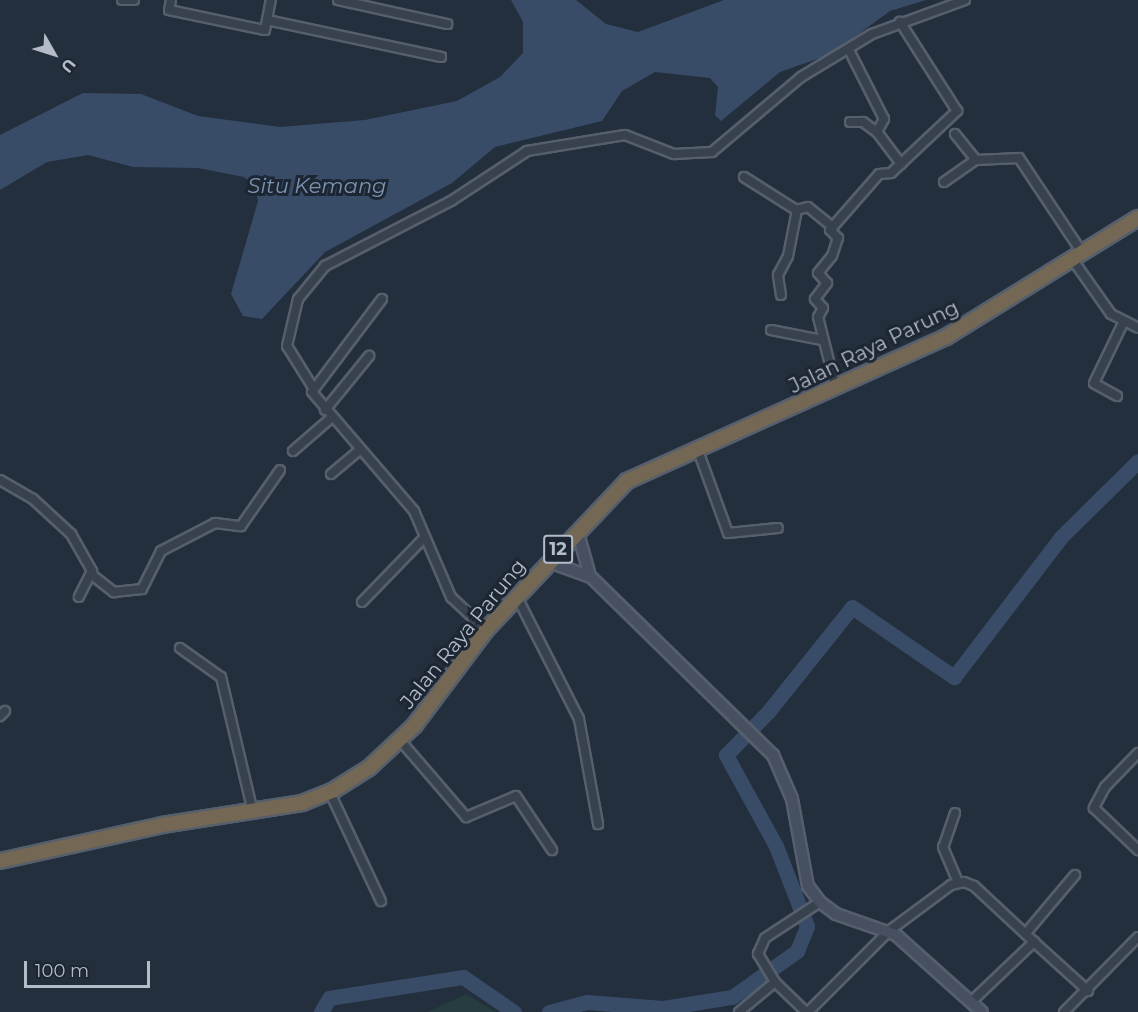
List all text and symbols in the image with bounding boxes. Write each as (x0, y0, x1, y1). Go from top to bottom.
north arrow (24, 24, 84, 84)
text: U (57, 55, 80, 77)
water label: Situ Kemang (248, 173, 386, 199)
street label: Jalan Raya Parung (785, 296, 963, 398)
road number: 12 (543, 534, 573, 564)
street label: Jalan Raya Parung (395, 554, 531, 714)
scale bar (27, 949, 153, 987)
text: 100 m (35, 960, 89, 982)

